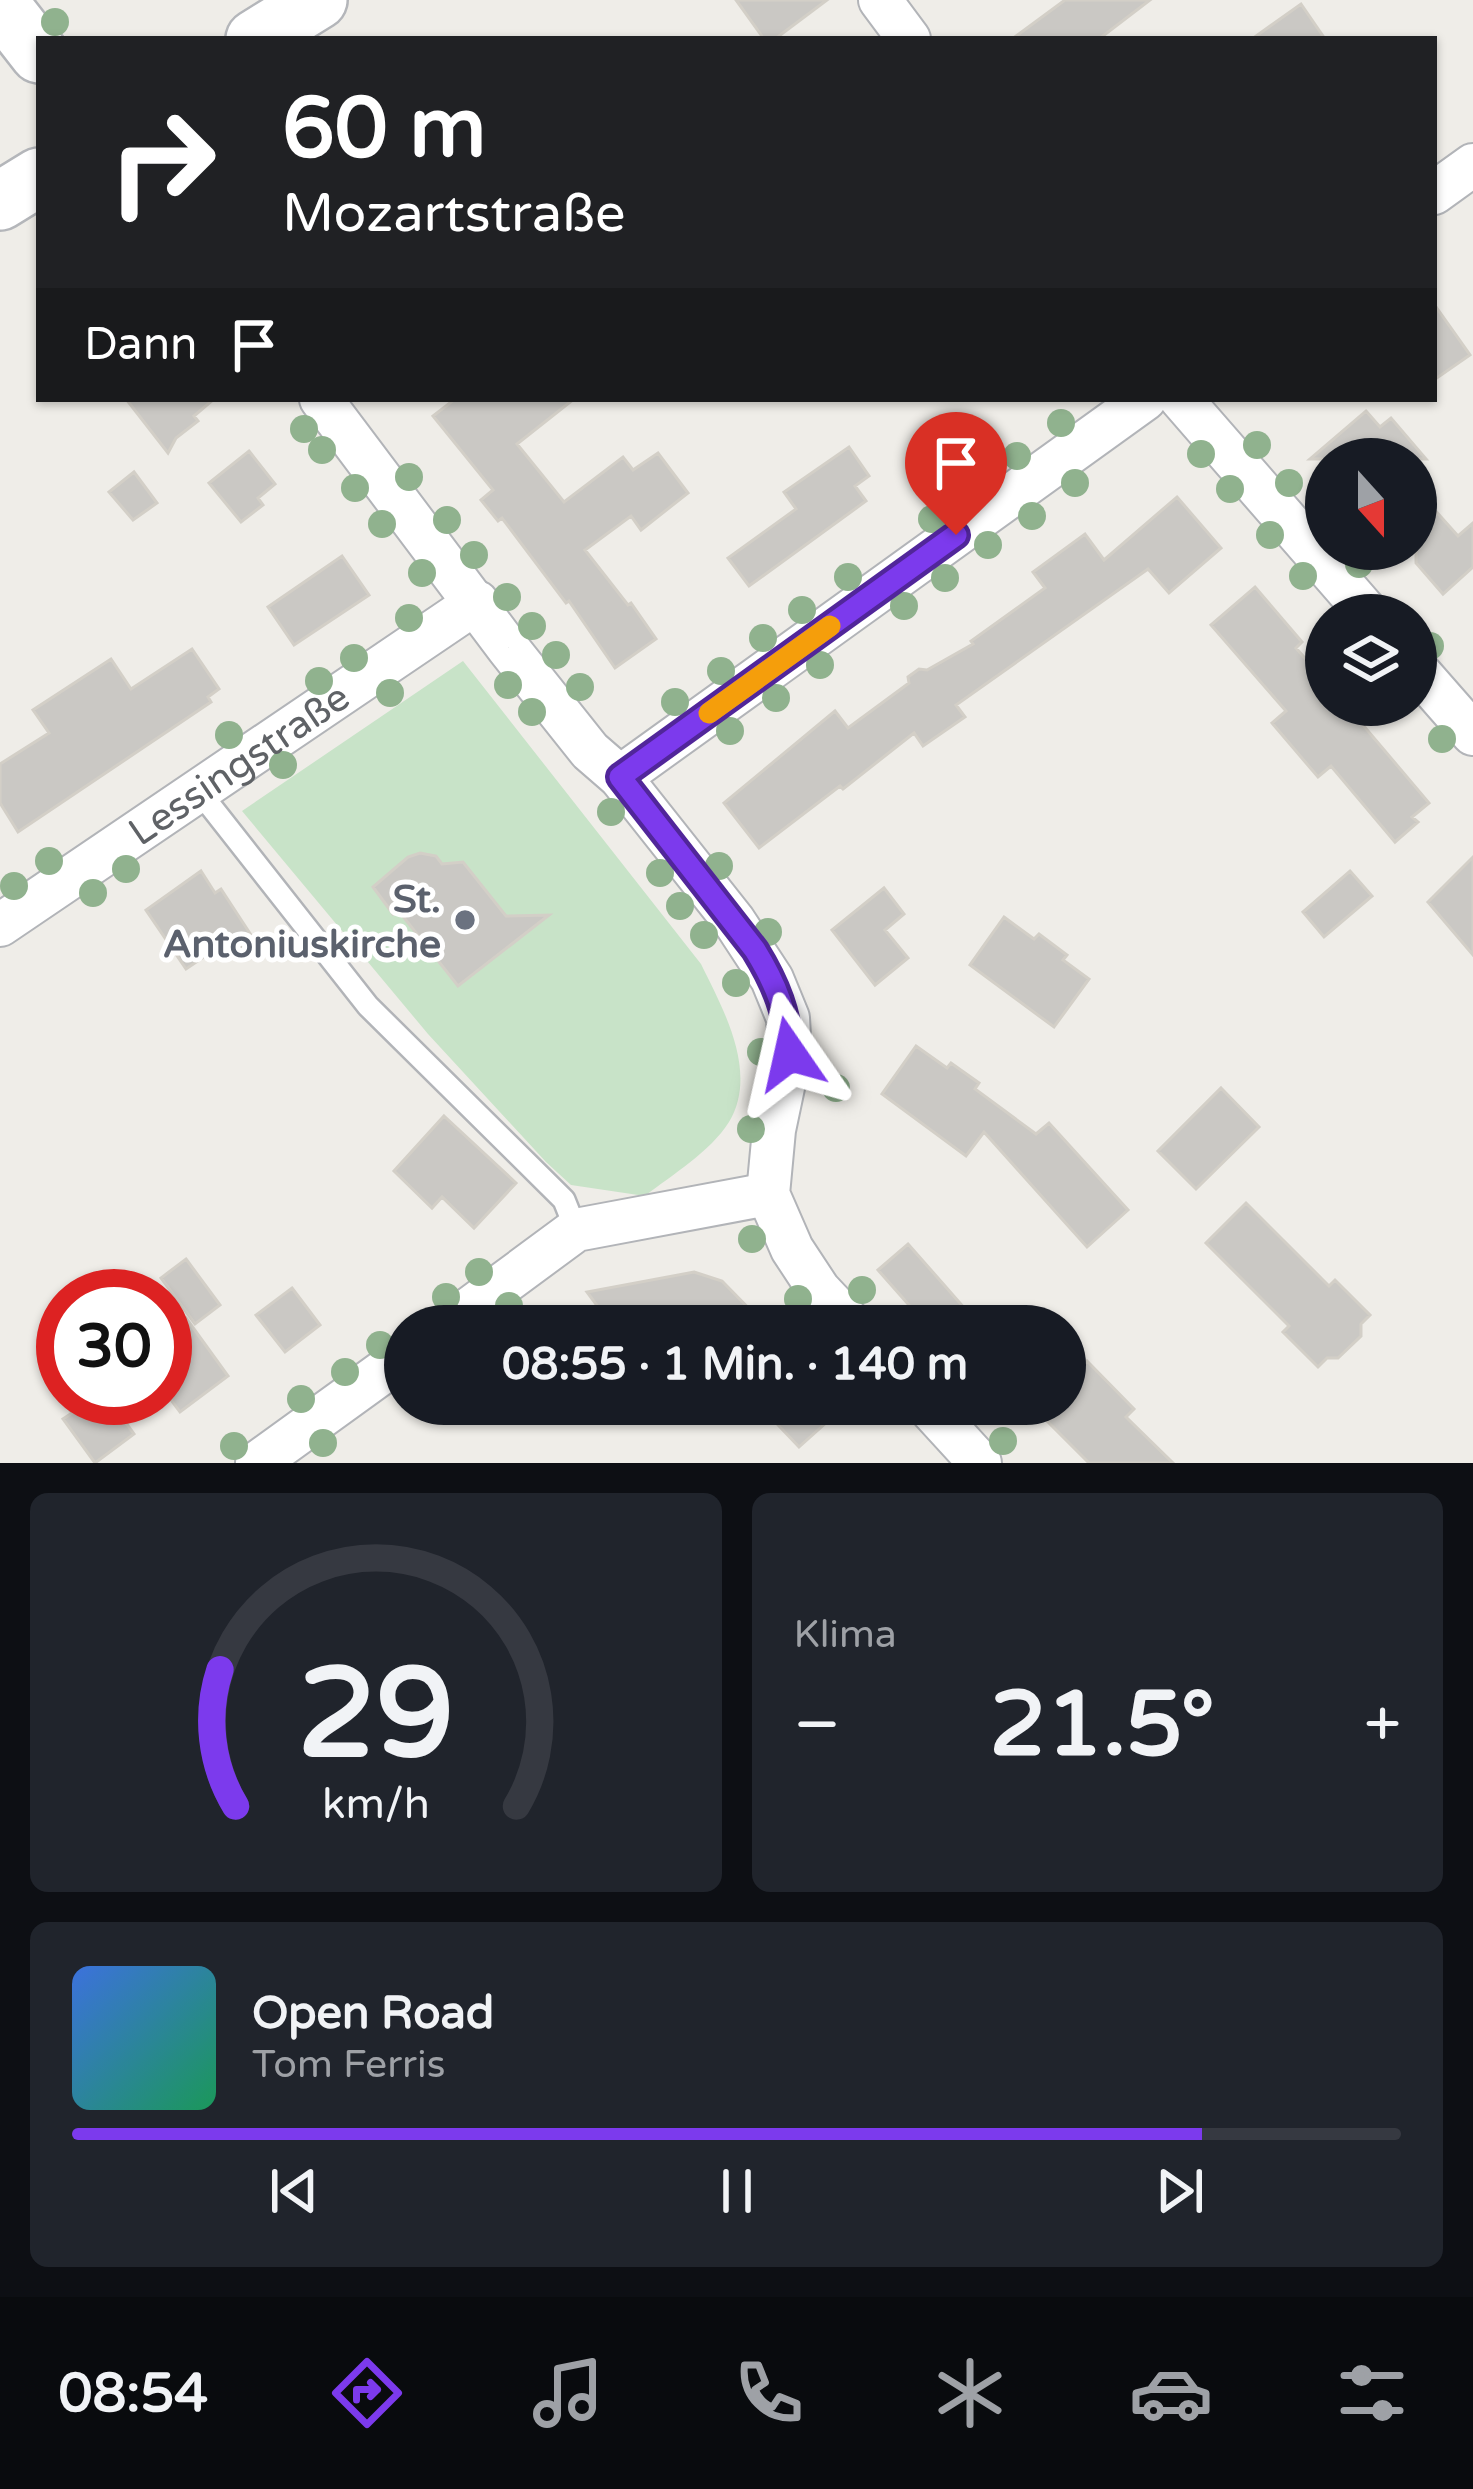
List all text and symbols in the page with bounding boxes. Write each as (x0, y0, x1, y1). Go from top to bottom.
text: 60 m (282, 79, 486, 180)
icon: right (84, 84, 240, 240)
text: Mozartstraße (282, 181, 626, 246)
icon: arrive (221, 312, 287, 378)
text: Dann (84, 318, 197, 372)
pin (905, 412, 1007, 535)
icon: arrive (923, 430, 989, 496)
north arrow (1305, 438, 1437, 570)
map controls (1305, 438, 1437, 726)
button: layers (1305, 594, 1437, 726)
street label: Lessingstraße (120, 673, 359, 856)
place label: St. Antoniuskirche (163, 876, 441, 968)
marker: St. Antoniuskirche (452, 907, 478, 933)
position arrow (727, 991, 853, 1117)
speed limit sign: 30 (36, 1269, 192, 1425)
text: 08:55 · 1 Min. · 140 m (502, 1338, 968, 1392)
text: Klima (794, 1611, 897, 1658)
text: 29 (297, 1640, 454, 1791)
text: 21.5° (990, 1671, 1215, 1780)
text: − (794, 1685, 841, 1765)
text: + (1364, 1685, 1401, 1765)
text: km/h (322, 1778, 430, 1829)
text: Open Road (252, 1987, 494, 2041)
text: Tom Ferris (252, 2041, 445, 2088)
icon: previous (261, 2158, 327, 2224)
icon: pause (704, 2158, 770, 2224)
icon: next (1147, 2158, 1213, 2224)
icon: directions (325, 2351, 409, 2435)
icon: music (526, 2351, 610, 2435)
icon: phone (727, 2351, 811, 2435)
icon: climate (928, 2351, 1012, 2435)
icon: car (1129, 2351, 1213, 2435)
icon: filters (1330, 2351, 1414, 2435)
text: 08:54 (59, 2361, 208, 2426)

